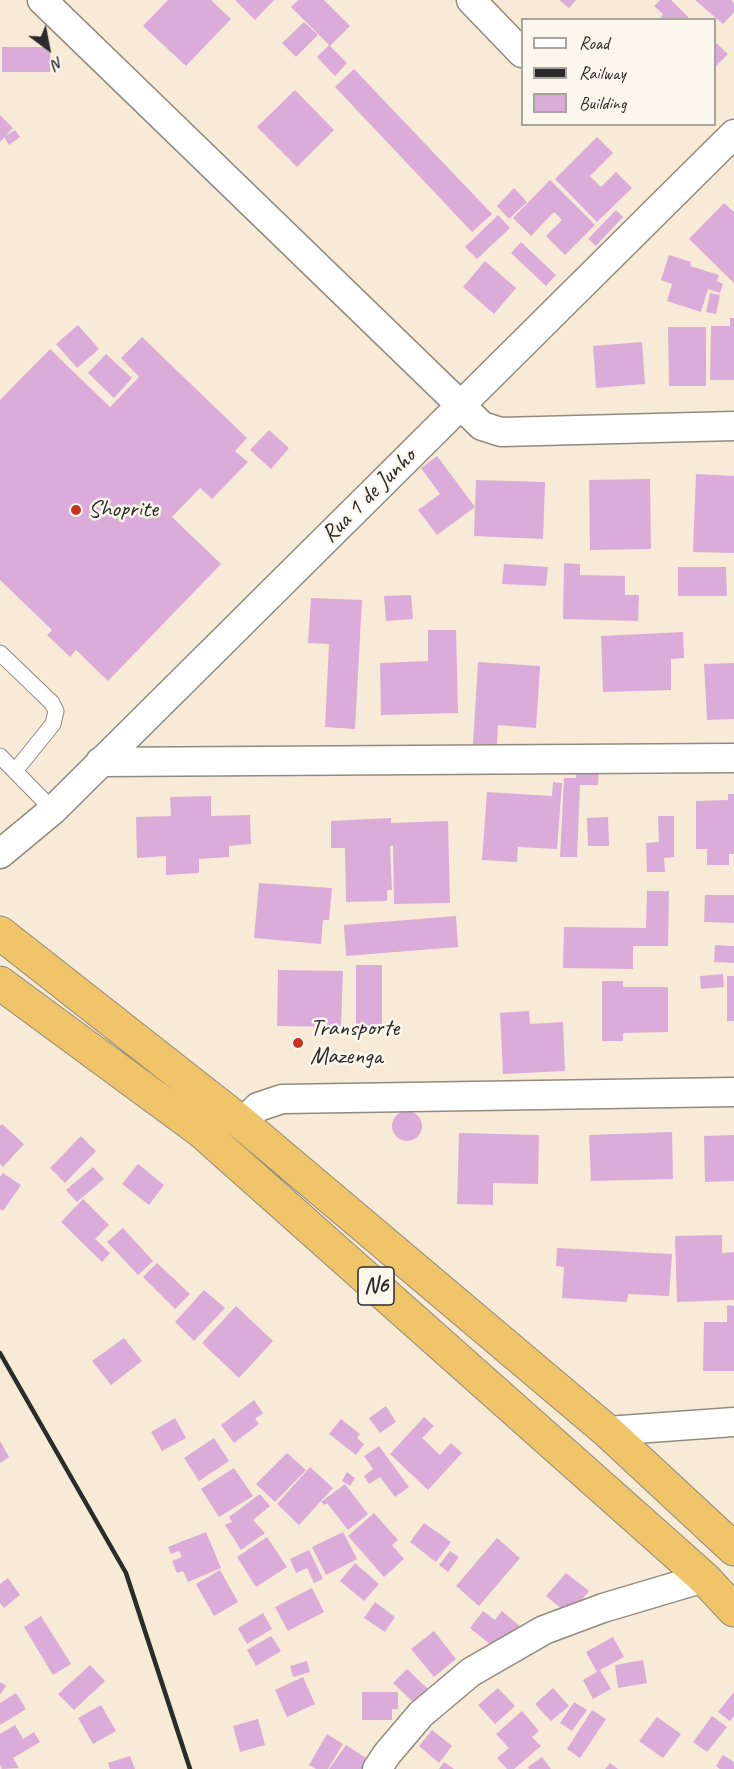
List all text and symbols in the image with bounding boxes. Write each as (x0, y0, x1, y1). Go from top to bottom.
north arrow (18, 18, 78, 78)
legend (521, 18, 716, 126)
text: Road (579, 32, 609, 54)
text: N (48, 52, 67, 74)
text: Railway (579, 62, 626, 84)
text: Building (579, 92, 626, 114)
street label: Rua 1 de Junho (316, 443, 422, 549)
place label: Shoprite (88, 496, 158, 524)
marker: Shoprite (69, 503, 83, 517)
place label: Transporte Mazenga (310, 1015, 399, 1071)
marker: Transporte Mazenga (291, 1036, 305, 1050)
road number: N6 (358, 1267, 394, 1305)

